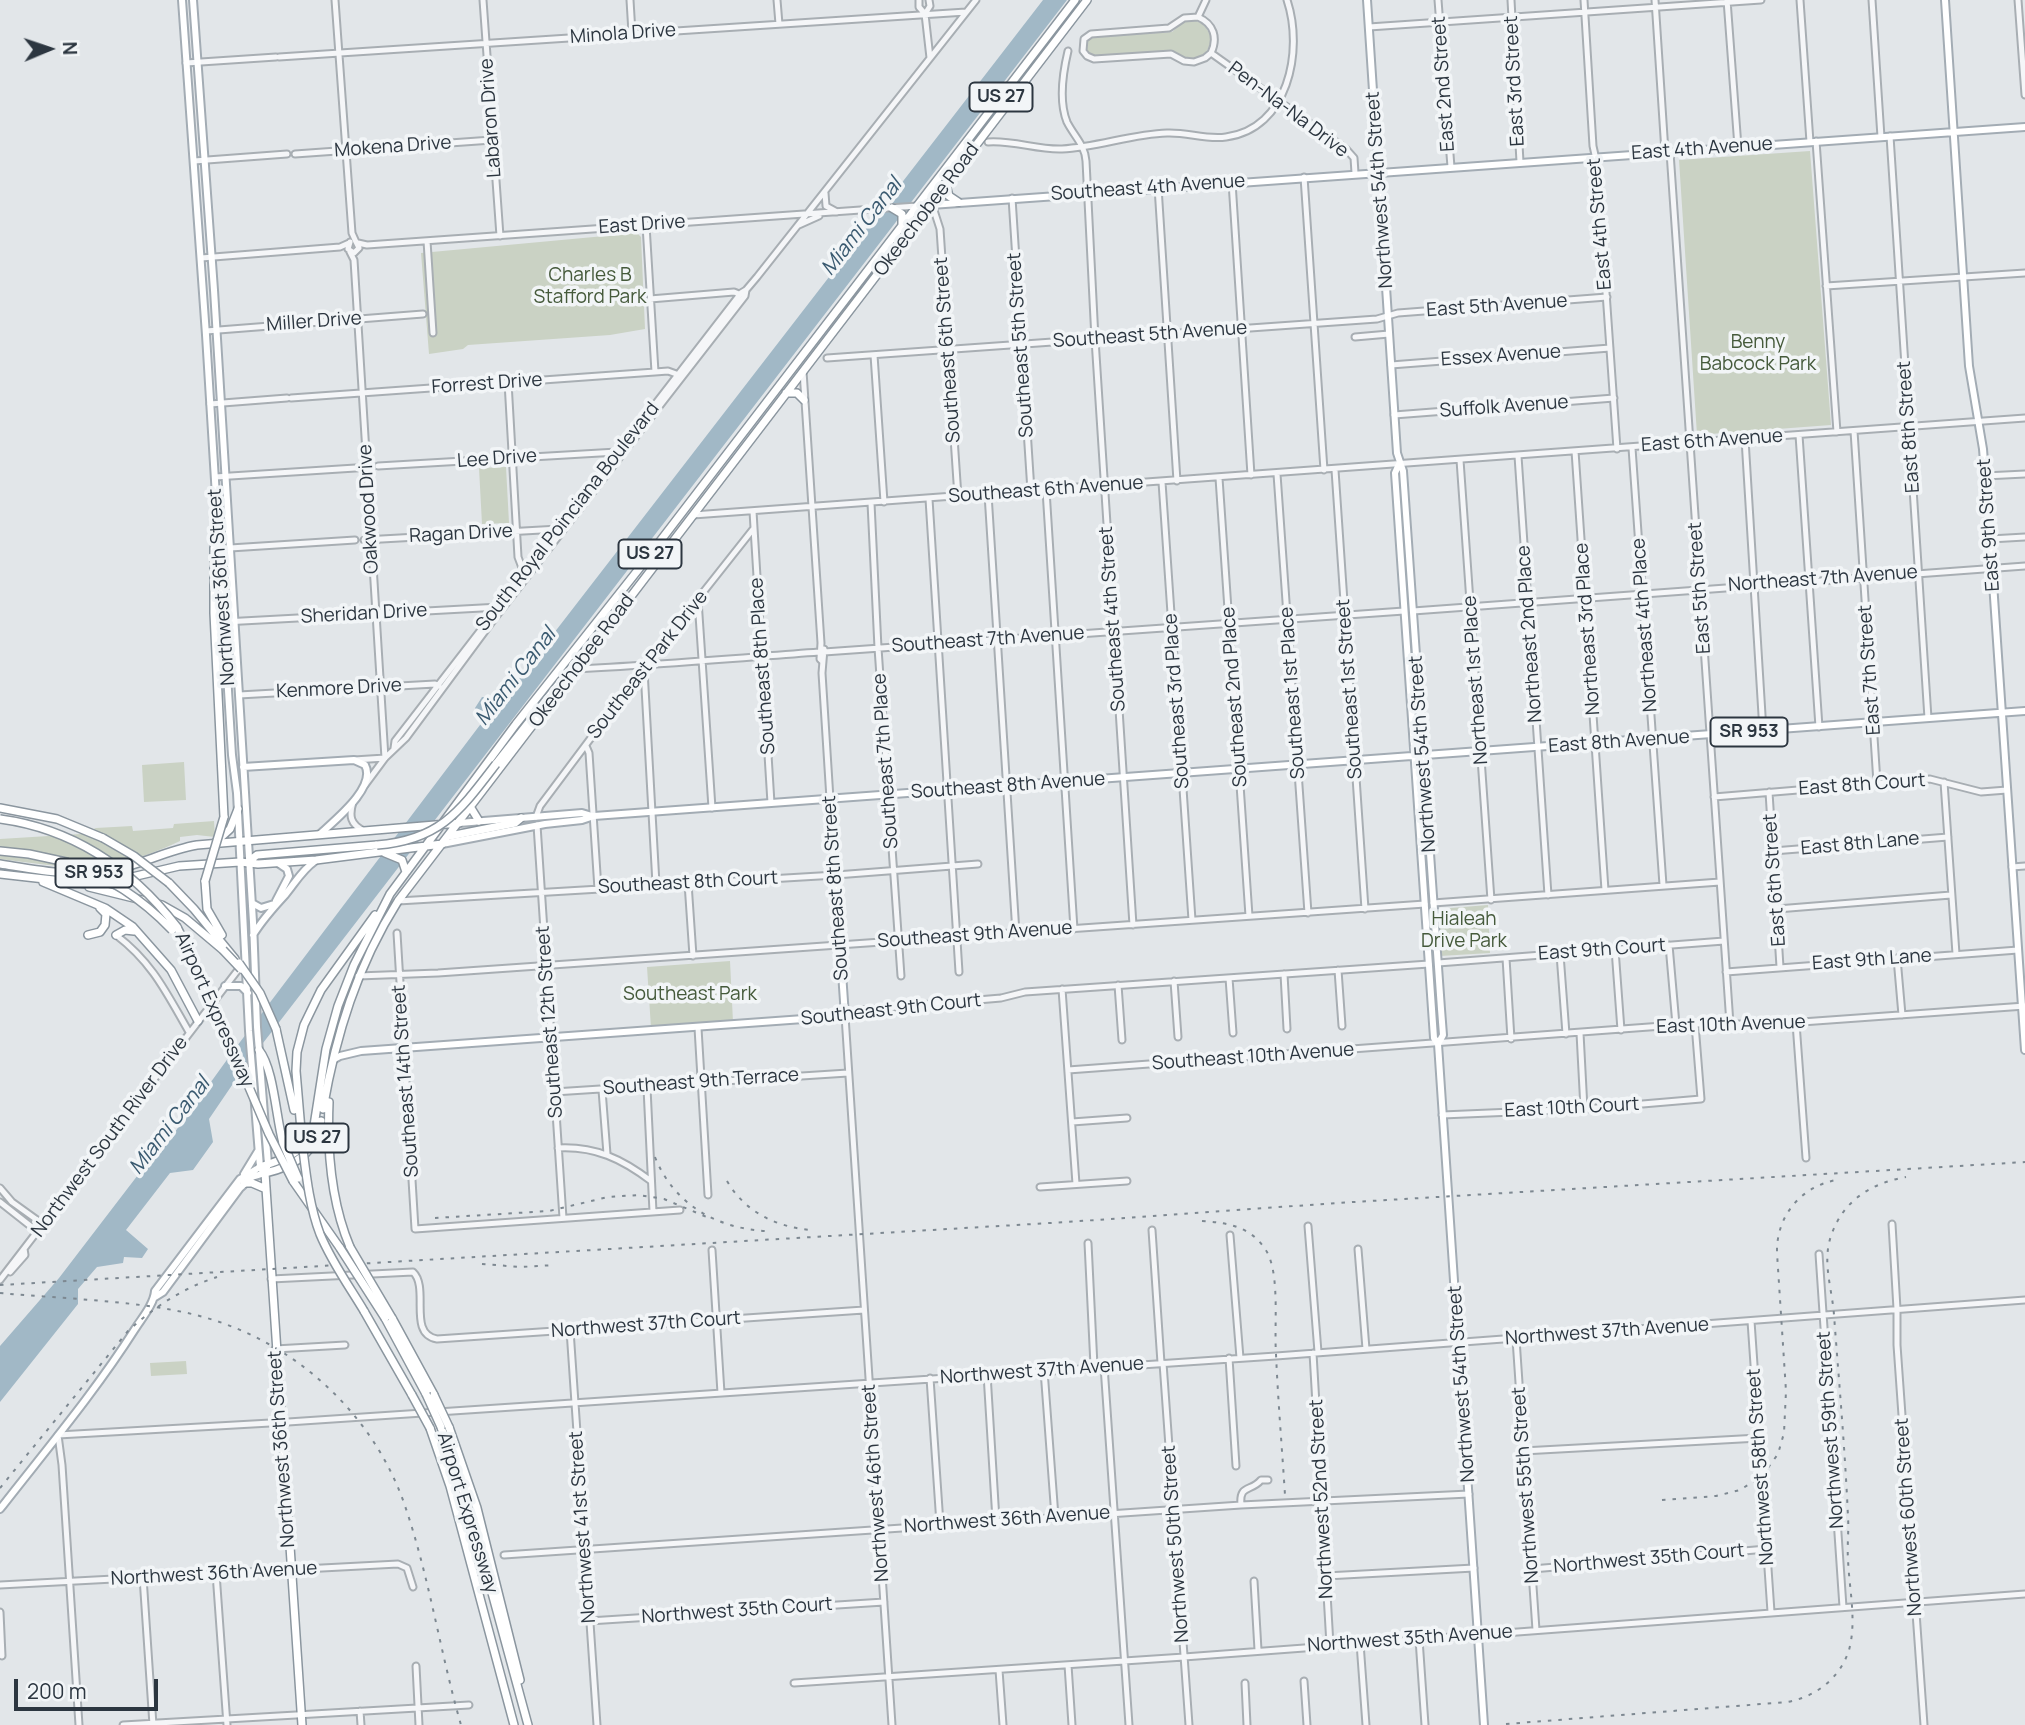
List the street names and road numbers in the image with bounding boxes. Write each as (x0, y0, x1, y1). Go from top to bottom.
street label: East 3rd Street (1500, 15, 1530, 147)
street label: East 2nd Street (1428, 16, 1460, 152)
street label: Minola Drive (569, 19, 677, 49)
street label: Pen-Na-Na Drive (1223, 57, 1353, 163)
street label: Labaron Drive (475, 58, 507, 178)
road number: US 27 (970, 82, 1032, 112)
street label: Northwest 54th Street (1362, 91, 1398, 289)
street label: Mokena Drive (334, 132, 452, 162)
street label: East 4th Avenue (1631, 133, 1773, 165)
street label: Okeechobee Road (870, 139, 984, 281)
street label: East 4th Street (1583, 157, 1617, 291)
street label: Southeast 4th Avenue (1050, 170, 1246, 206)
street label: East Drive (598, 211, 686, 239)
street label: Southeast 5th Street (1003, 252, 1039, 438)
street label: Southeast 6th Street (930, 256, 966, 444)
street label: East 5th Avenue (1426, 290, 1568, 322)
street label: Miller Drive (266, 307, 362, 337)
street label: Southeast 5th Avenue (1052, 317, 1248, 353)
street label: Essex Avenue (1440, 340, 1562, 372)
street label: East 8th Street (1893, 360, 1925, 494)
street label: Forrest Drive (431, 369, 543, 399)
street label: Suffolk Avenue (1439, 391, 1569, 423)
street label: South Royal Poinciana Boulevard (472, 398, 664, 636)
street label: East 6th Avenue (1640, 425, 1784, 457)
street label: Oakwood Drive (354, 444, 384, 574)
street label: Lee Drive (456, 445, 538, 473)
street label: East 9th Street (1973, 458, 2005, 592)
street label: Southeast 6th Avenue (948, 472, 1144, 508)
street label: Northwest 36th Street (204, 488, 240, 686)
street label: Ragan Drive (409, 520, 513, 548)
street label: East 5th Street (1684, 521, 1716, 655)
street label: Southeast 4th Street (1095, 526, 1131, 712)
street label: Northeast 4th Place (1628, 537, 1662, 713)
road number: US 27 (618, 540, 682, 568)
street label: Northeast 3rd Place (1571, 542, 1605, 716)
street label: Northeast 2nd Place (1512, 545, 1548, 723)
street label: Northeast 7th Avenue (1727, 561, 1919, 597)
street label: Southeast 8th Place (745, 577, 781, 755)
street label: Southeast Park Drive (583, 586, 713, 744)
street label: Okeechobee Road (525, 590, 639, 732)
street label: Northeast 1st Place (1459, 595, 1493, 765)
street label: Southeast 1st Street (1332, 598, 1368, 780)
street label: Sheridan Drive (300, 599, 428, 629)
street label: East 7th Street (1854, 604, 1886, 736)
street label: Southeast 2nd Place (1217, 606, 1253, 788)
street label: Southeast 1st Place (1276, 606, 1310, 780)
street label: Southeast 3rd Place (1159, 612, 1195, 790)
street label: Southeast 7th Avenue (891, 622, 1085, 658)
street label: Northwest 54th Street (1405, 655, 1441, 853)
street label: Southeast 7th Place (868, 672, 904, 850)
street label: Kenmore Drive (276, 674, 402, 704)
road number: SR 953 (1710, 718, 1788, 746)
street label: East 8th Avenue (1548, 726, 1690, 758)
street label: Southeast 8th Avenue (910, 768, 1106, 804)
street label: East 8th Court (1798, 769, 1926, 801)
street label: Southeast 8th Street (818, 795, 854, 981)
street label: East 6th Street (1759, 813, 1791, 947)
street label: East 8th Lane (1800, 827, 1920, 861)
road number: SR 953 (56, 858, 132, 888)
street label: Southeast 8th Court (597, 867, 779, 899)
street label: Southeast 9th Avenue (877, 917, 1073, 953)
street label: Southeast 12th Street (532, 925, 568, 1119)
street label: Airport Expressway (170, 929, 258, 1091)
street label: East 9th Court (1537, 934, 1667, 966)
street label: East 9th Lane (1811, 944, 1933, 976)
street label: Southeast 14th Street (388, 984, 424, 1178)
street label: Southeast 9th Court (800, 989, 982, 1031)
street label: East 10th Avenue (1656, 1011, 1806, 1039)
street label: Northwest South River Drive (27, 1032, 193, 1242)
street label: Southeast 10th Avenue (1151, 1039, 1355, 1075)
street label: Southeast 9th Terrace (602, 1064, 800, 1100)
street label: East 10th Court (1504, 1093, 1640, 1123)
road number: US 27 (286, 1124, 348, 1153)
street label: Northwest 54th Street (1444, 1285, 1480, 1483)
street label: Northwest 37th Court (550, 1307, 742, 1343)
street label: Northwest 37th Avenue (1504, 1313, 1710, 1351)
street label: Northwest 59th Street (1813, 1330, 1849, 1530)
street label: Northwest 36th Street (264, 1350, 300, 1548)
street label: Northwest 37th Avenue (939, 1352, 1145, 1390)
street label: Northwest 58th Street (1743, 1368, 1779, 1566)
street label: Northwest 46th Street (858, 1383, 894, 1583)
street label: Northwest 55th Street (1508, 1386, 1544, 1584)
street label: Northwest 52nd Street (1305, 1399, 1339, 1599)
street label: Northwest 60th Street (1891, 1417, 1927, 1617)
street label: Airport Expressway (432, 1430, 502, 1596)
street label: Northwest 41st Street (565, 1430, 601, 1624)
street label: Northwest 50th Street (1158, 1445, 1194, 1643)
street label: Northwest 36th Avenue (903, 1501, 1111, 1539)
street label: Northwest 35th Court (1553, 1539, 1745, 1579)
street label: Northwest 36th Avenue (110, 1557, 318, 1591)
street label: Northwest 35th Court (641, 1593, 833, 1629)
street label: Northwest 35th Avenue (1307, 1620, 1513, 1658)

